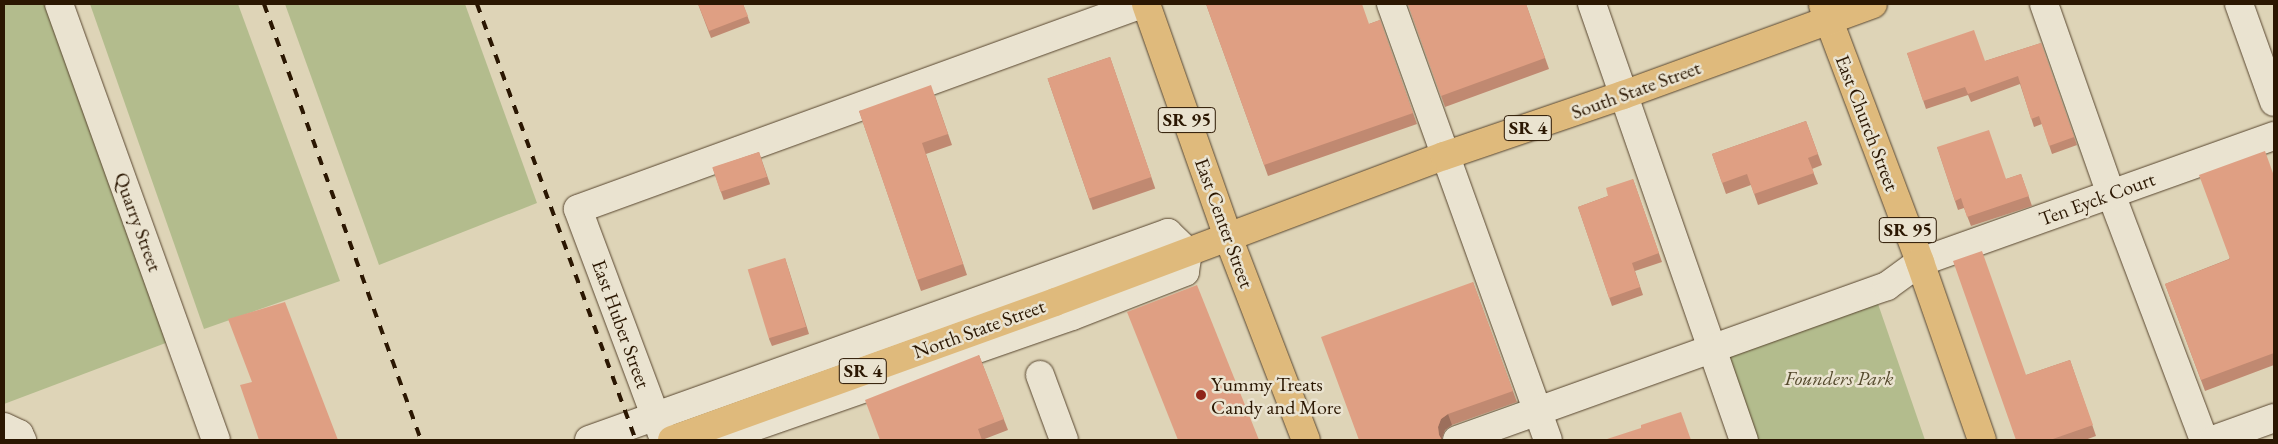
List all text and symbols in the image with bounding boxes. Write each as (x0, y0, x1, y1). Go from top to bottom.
street label: East Church Street (1830, 52, 1904, 194)
street label: South State Street (1568, 55, 1704, 125)
road number: SR 95 (1157, 104, 1217, 136)
road number: SR 4 (1503, 112, 1553, 144)
street label: East Center Street (1189, 155, 1259, 291)
street label: Ten Eyck Court (2036, 167, 2158, 231)
street label: Quarry Street (109, 169, 167, 275)
road number: SR 95 (1878, 214, 1938, 246)
street label: East Huber Street (587, 256, 655, 392)
street label: North State Street (910, 294, 1048, 364)
road number: SR 4 (838, 354, 888, 388)
park label: Founders Park (1785, 366, 1893, 390)
place label: Yummy Treats Candy and More (1211, 372, 1341, 419)
marker: Yummy Treats Candy and More (1195, 389, 1207, 401)

